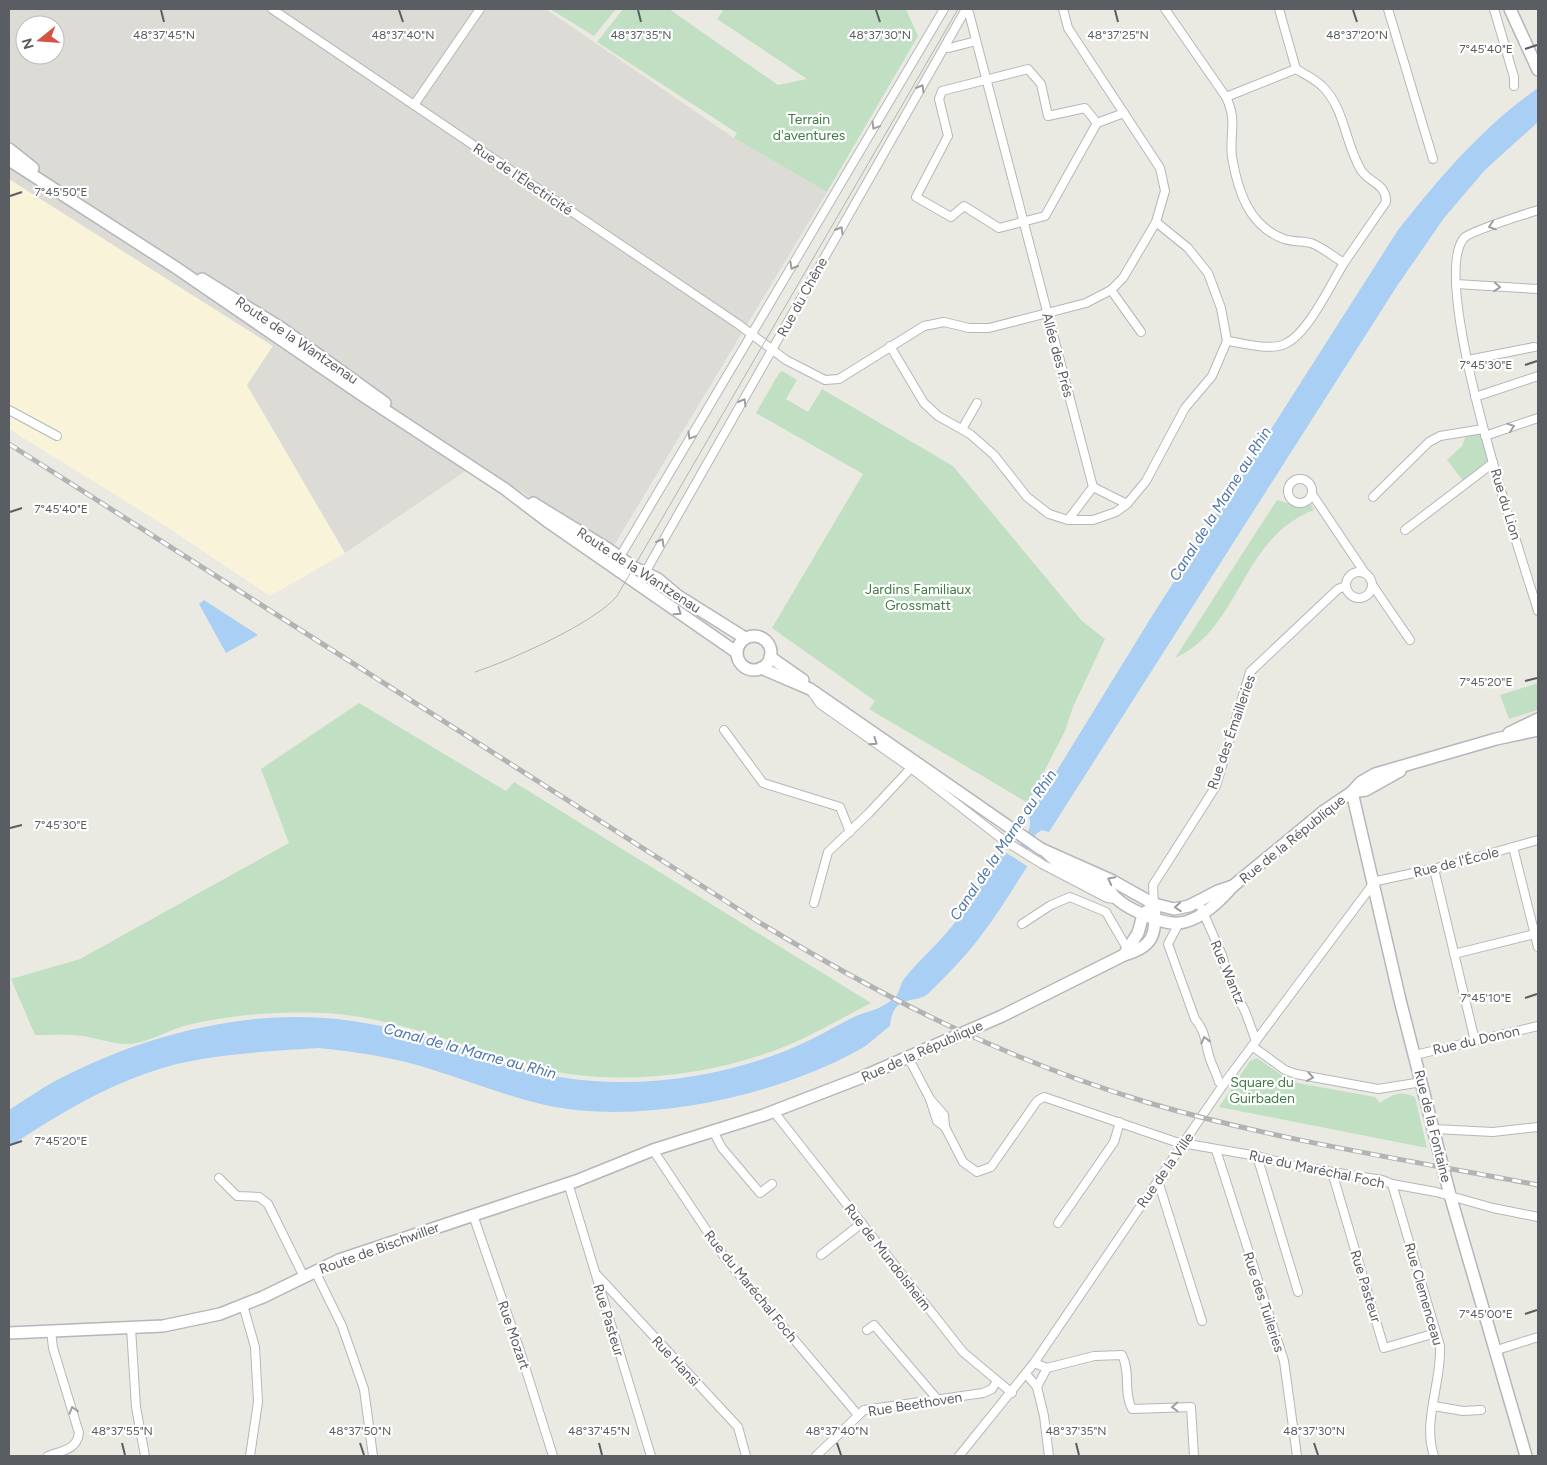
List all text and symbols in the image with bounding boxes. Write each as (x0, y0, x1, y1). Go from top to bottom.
north arrow (15, 15, 65, 65)
text: 48°37'45"N (133, 28, 195, 42)
text: 48°37'40"N (372, 28, 434, 42)
text: 48°37'35"N (610, 28, 672, 42)
text: 48°37'30"N (849, 28, 911, 42)
text: 48°37'25"N (1087, 28, 1149, 42)
text: 48°37'20"N (1326, 28, 1388, 42)
text: N (18, 36, 38, 51)
text: 7°45'40"E (1459, 42, 1513, 56)
one-way arrow (914, 85, 924, 94)
park label: Terrain d'aventures (773, 111, 845, 144)
one-way arrow (871, 121, 881, 130)
street label: Rue de l'Électricité (470, 140, 576, 219)
text: 7°45'50"E (34, 185, 88, 199)
one-way arrow (1489, 220, 1497, 230)
one-way arrow (834, 226, 844, 235)
street label: Rue du Chêne (774, 254, 831, 340)
one-way arrow (789, 261, 799, 270)
one-way arrow (1493, 281, 1501, 292)
street label: Route de la Wantzenau (232, 293, 361, 388)
street label: Allée des Prés (1038, 311, 1077, 399)
text: 7°45'30"E (1460, 358, 1512, 372)
one-way arrow (737, 398, 747, 407)
one-way arrow (1507, 423, 1515, 433)
water label: Canal de la Marne au Rhin (1165, 424, 1275, 584)
one-way arrow (688, 431, 698, 440)
street label: Rue du Lion (1487, 466, 1524, 542)
text: 7°45'40"E (34, 502, 88, 516)
street label: Route de la Wantzenau (574, 524, 704, 617)
one-way arrow (655, 538, 665, 547)
park label: Jardins Familiaux Grossmatt (865, 581, 971, 614)
one-way arrow (672, 606, 682, 615)
street label: Rue des Émailleries (1204, 673, 1259, 792)
text: 7°45'20"E (1460, 675, 1512, 689)
one-way arrow (868, 736, 878, 745)
water label: Canal de la Marne au Rhin (946, 766, 1060, 924)
street label: Rue de la République (1236, 791, 1349, 887)
text: 7°45'30"E (35, 818, 87, 832)
street label: Rue de l'École (1412, 844, 1501, 881)
one-way arrow (1107, 876, 1116, 887)
one-way arrow (1173, 902, 1181, 913)
street label: Rue Wantz (1206, 938, 1249, 1007)
text: 7°45'10"E (1460, 991, 1512, 1005)
street label: Rue de la République (859, 1017, 986, 1086)
water label: Canal de la Marne au Rhin (382, 1019, 558, 1083)
street label: Rue du Donon (1431, 1022, 1521, 1059)
one-way arrow (1200, 1036, 1211, 1045)
street label: Rue de la Fontaine (1410, 1068, 1455, 1184)
one-way arrow (1305, 1071, 1314, 1081)
park label: Square du Guirbaden (1229, 1074, 1295, 1107)
street label: Rue de la Ville (1133, 1129, 1198, 1211)
text: 7°45'20"E (35, 1134, 87, 1148)
street label: Rue du Maréchal Foch (1247, 1147, 1387, 1192)
street label: Rue de Mundolsheim (841, 1200, 935, 1314)
street label: Route de Bischwiller (317, 1219, 442, 1278)
street label: Rue du Maréchal Foch (700, 1227, 801, 1346)
street label: Rue Clemenceau (1401, 1241, 1446, 1347)
street label: Rue Pasteur (1346, 1248, 1385, 1325)
street label: Rue des Tuileries (1239, 1250, 1288, 1354)
street label: Rue Pasteur (589, 1282, 628, 1359)
street label: Rue Mozart (494, 1299, 533, 1372)
text: 7°45'00"E (1459, 1307, 1513, 1321)
street label: Rue Hansi (648, 1333, 703, 1390)
street label: Rue Beethoven (867, 1389, 964, 1420)
one-way arrow (1171, 1402, 1179, 1413)
one-way arrow (68, 1406, 78, 1414)
text: 48°37'55"N (91, 1424, 153, 1438)
text: 48°37'50"N (329, 1424, 391, 1438)
text: 48°37'45"N (568, 1424, 630, 1438)
text: 48°37'40"N (806, 1424, 868, 1438)
text: 48°37'35"N (1045, 1424, 1107, 1438)
text: 48°37'30"N (1283, 1424, 1345, 1438)

